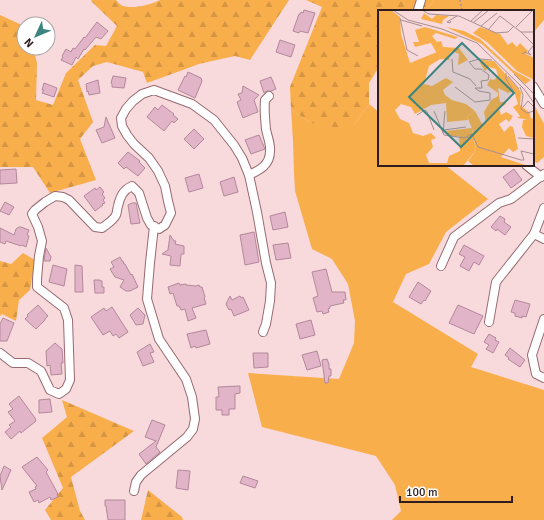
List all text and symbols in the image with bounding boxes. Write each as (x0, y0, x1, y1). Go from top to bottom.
inset map (378, 10, 534, 166)
north arrow (16, 16, 56, 56)
text: N (22, 35, 37, 50)
scale bar (400, 478, 512, 504)
text: 100 m (406, 485, 438, 500)

